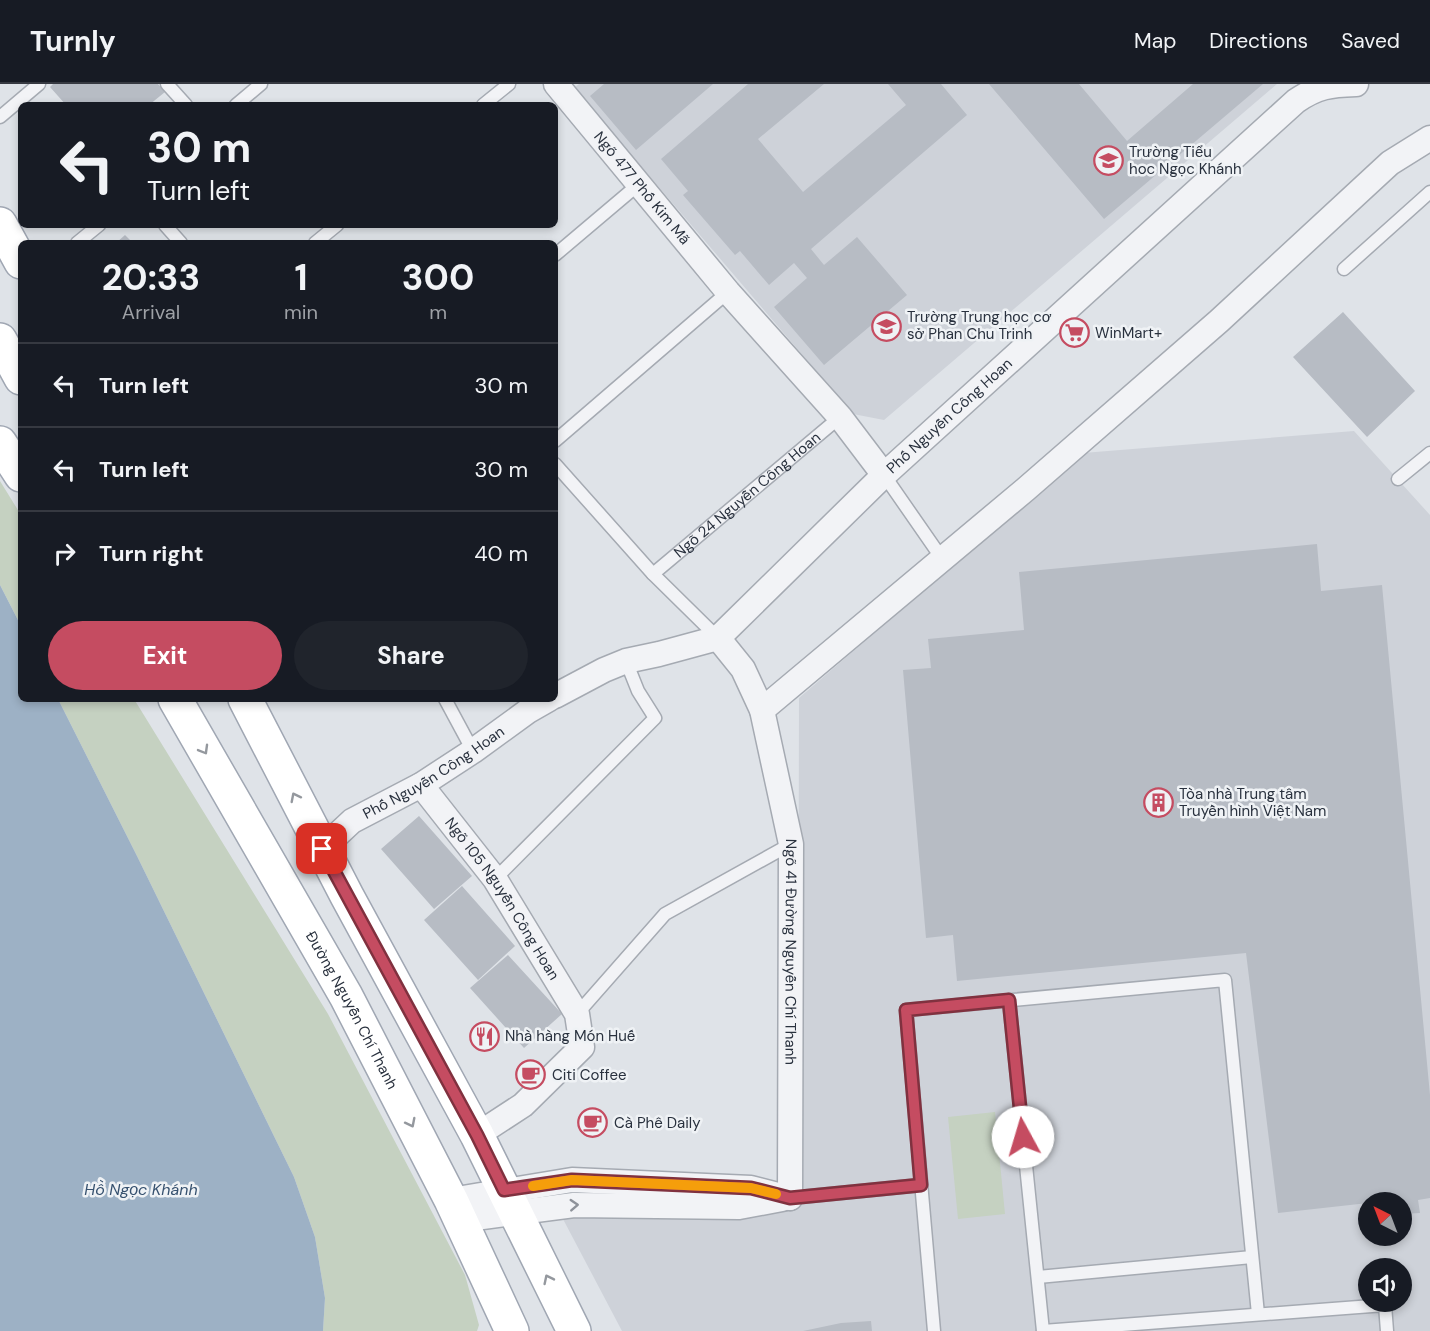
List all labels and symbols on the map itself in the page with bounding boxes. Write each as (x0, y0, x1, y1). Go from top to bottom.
street label: Ngõ 477 Phố Kim Mã (589, 127, 695, 249)
place label: Trường Tiểu hoc Ngọc Khánh (1129, 142, 1242, 179)
school or university icon: Trường Tiểu hoc Ngọc Khánh (1092, 145, 1124, 177)
place label: Trường Trung học cơ sở Phan Chu Trinh (907, 307, 1052, 344)
school or university icon: Trường Trung học cơ sở Phan Chu Trinh (870, 310, 902, 342)
supermarket icon: WinMart+ (1058, 317, 1090, 349)
place label: WinMart+ (1095, 323, 1162, 343)
street label: Phố Nguyễn Công Hoan (882, 354, 1016, 478)
street label: Ngõ 24 Nguyễn Công Hoan (670, 428, 825, 562)
street label: Phố Nguyễn Công Hoan (359, 721, 508, 824)
one-way arrow (197, 744, 208, 754)
place label: Tòa nhà Trung tâm Truyền hình Việt Nam (1179, 784, 1326, 821)
building icon: Tòa nhà Trung tâm Truyền hình Việt Nam (1142, 787, 1174, 819)
one-way arrow (291, 792, 302, 803)
street label: Ngõ 105 Nguyễn Công Hoan (440, 813, 564, 984)
pin (296, 823, 347, 874)
street label: Ngõ 41 Đường Nguyễn Chí Thanh (780, 839, 801, 1065)
street label: Đường Nguyễn Chí Thanh (301, 928, 402, 1093)
restaurant icon: Nhà hàng Món Huế (468, 1020, 500, 1052)
place label: Nhà hàng Món Huế (505, 1026, 635, 1046)
cafe icon: Citi Coffee (515, 1059, 547, 1091)
place label: Citi Coffee (552, 1065, 626, 1085)
position arrow (991, 1105, 1055, 1169)
cafe icon: Cà Phê Daily (577, 1107, 609, 1139)
place label: Cà Phê Daily (614, 1113, 701, 1133)
one-way arrow (404, 1116, 415, 1127)
water label: Hồ Ngọc Khánh (84, 1179, 198, 1200)
north arrow (1358, 1192, 1412, 1246)
one-way arrow (569, 1199, 578, 1212)
one-way arrow (544, 1274, 556, 1285)

